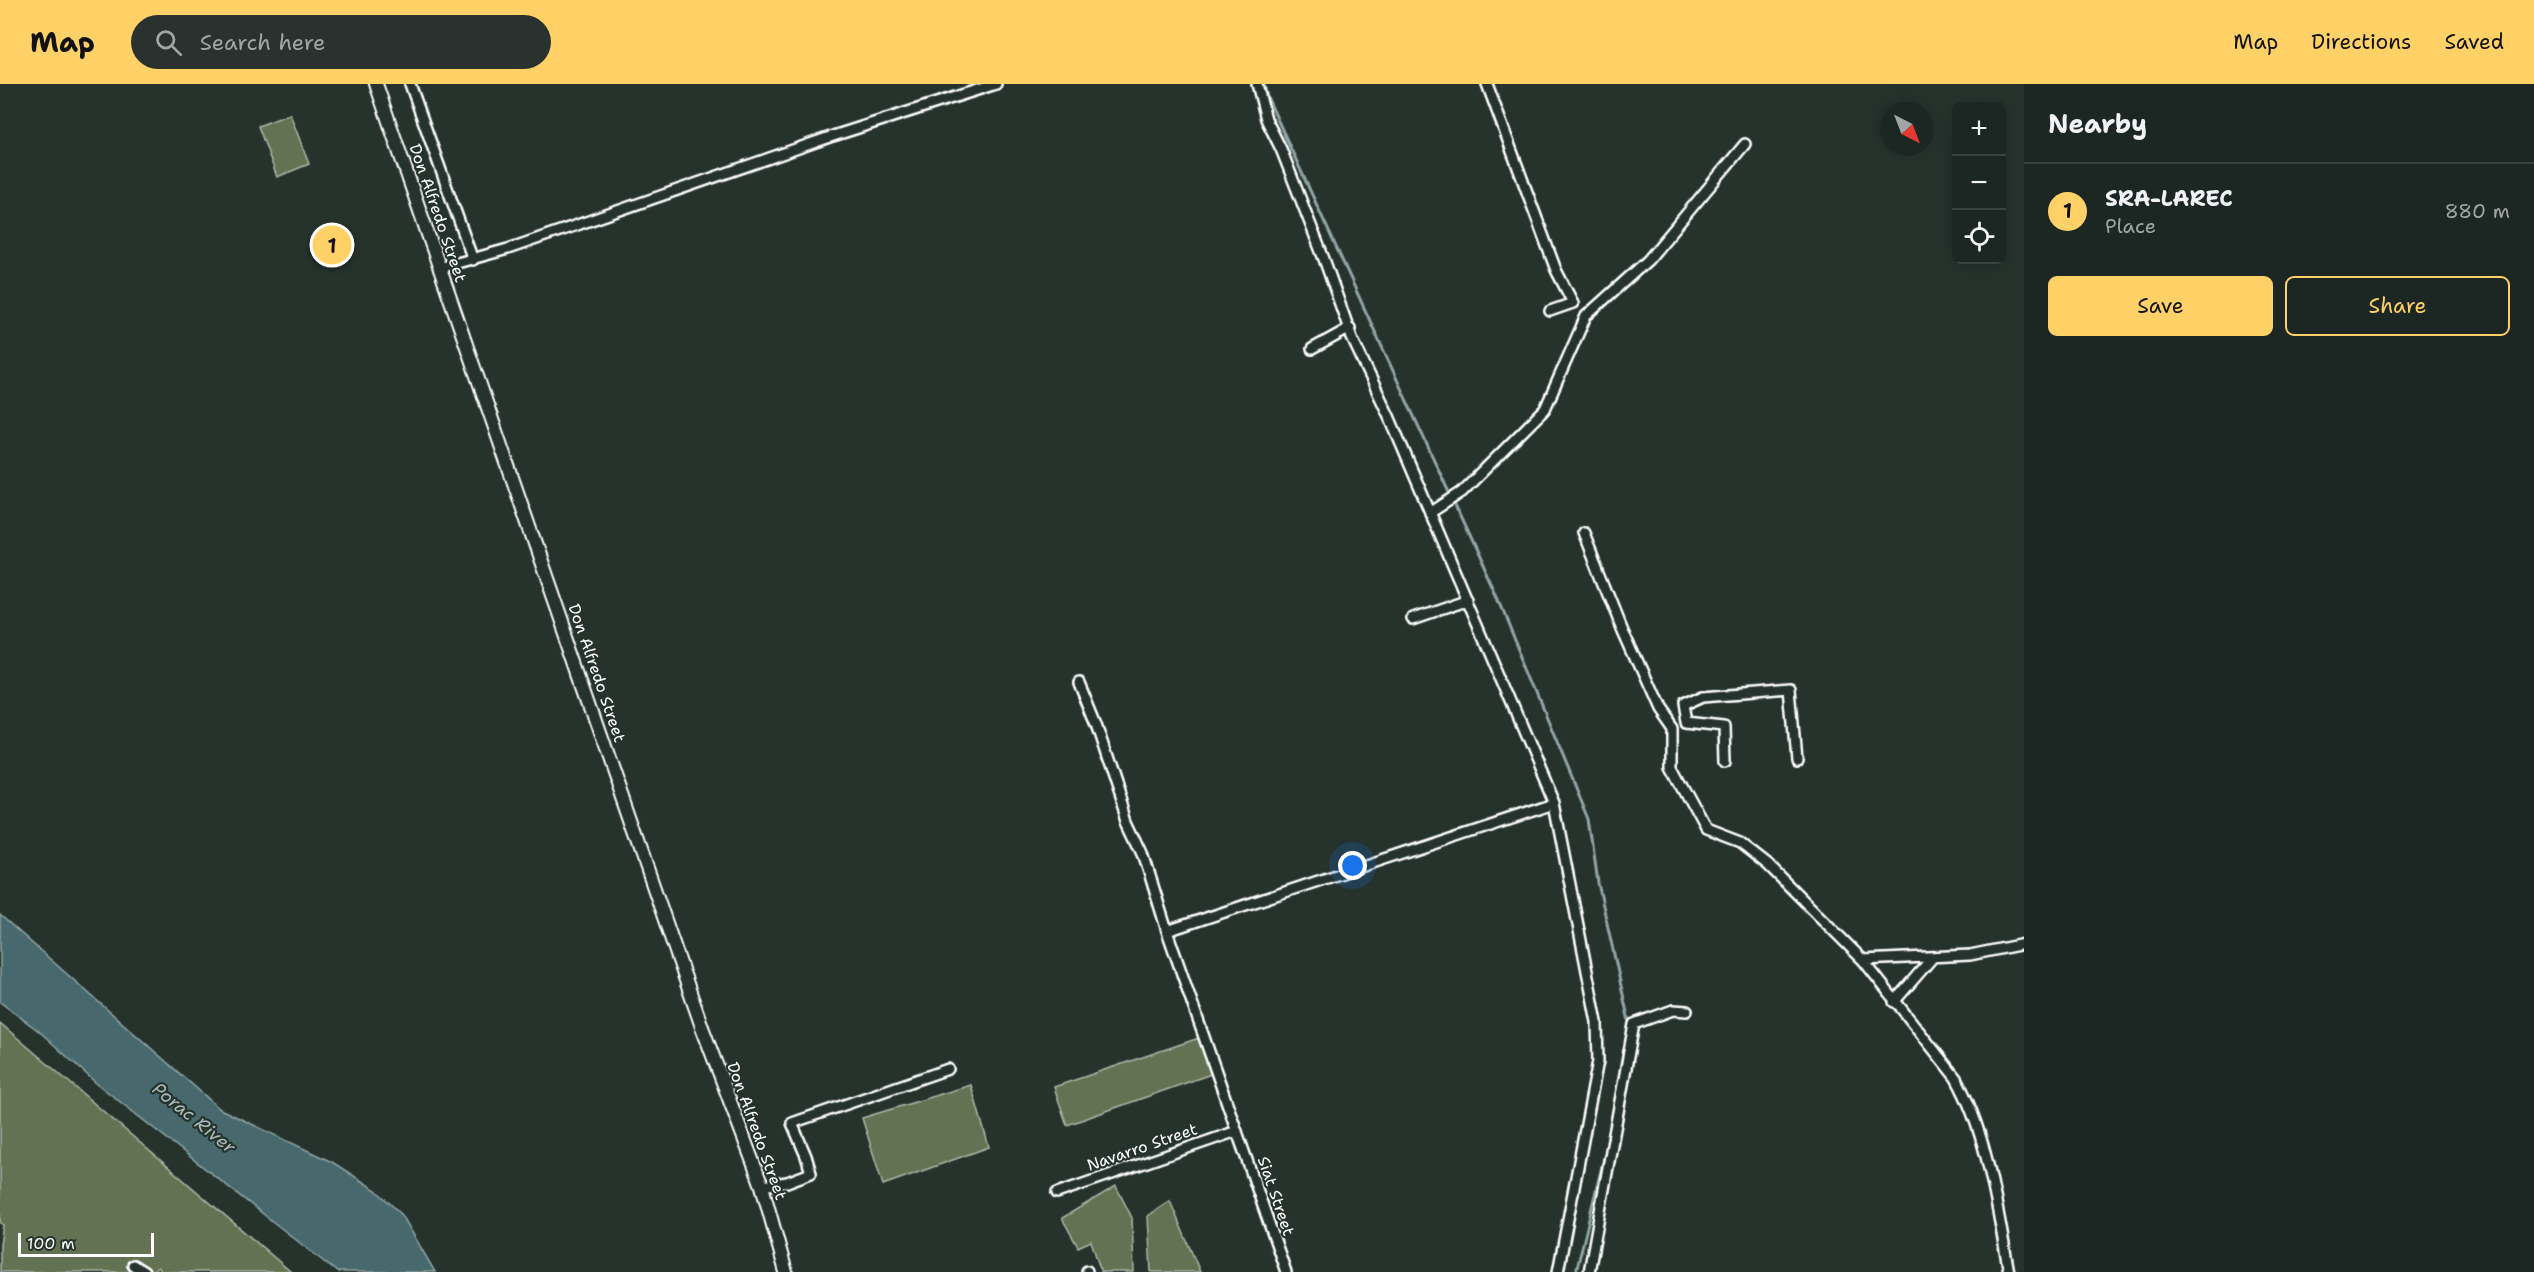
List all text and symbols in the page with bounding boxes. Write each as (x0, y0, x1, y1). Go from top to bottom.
search box (131, 15, 551, 69)
text: Map (30, 23, 95, 61)
icon: search (152, 26, 185, 59)
text: Search here (200, 28, 325, 57)
text: Map (2233, 28, 2278, 56)
text: Directions (2311, 28, 2411, 56)
text: Saved (2444, 28, 2504, 56)
north arrow (1880, 102, 1934, 156)
map controls (1952, 102, 2006, 264)
button: + (1952, 102, 2006, 156)
text: Nearby (2048, 106, 2147, 141)
street label: Don Alfredo Street (404, 141, 472, 285)
button: − (1952, 156, 2006, 210)
text: SRA-LAREC (2105, 184, 2233, 213)
text: 1 (2063, 198, 2072, 224)
text: 880 m (2445, 198, 2510, 224)
button: locate (1952, 210, 2006, 264)
text: Place (2105, 213, 2156, 239)
pin: 1 (312, 222, 352, 268)
button: Save (2048, 276, 2273, 336)
button: Share (2285, 276, 2510, 336)
street label: Don Alfredo Street (563, 601, 631, 745)
your location (1338, 851, 1367, 880)
street label: Don Alfredo Street (722, 1059, 792, 1203)
water label: Porac River (147, 1077, 241, 1159)
street label: Navarro Street (1084, 1118, 1200, 1176)
street label: Siat Street (1253, 1154, 1299, 1238)
scale bar (18, 1230, 154, 1258)
text: 100 m (27, 1233, 75, 1254)

